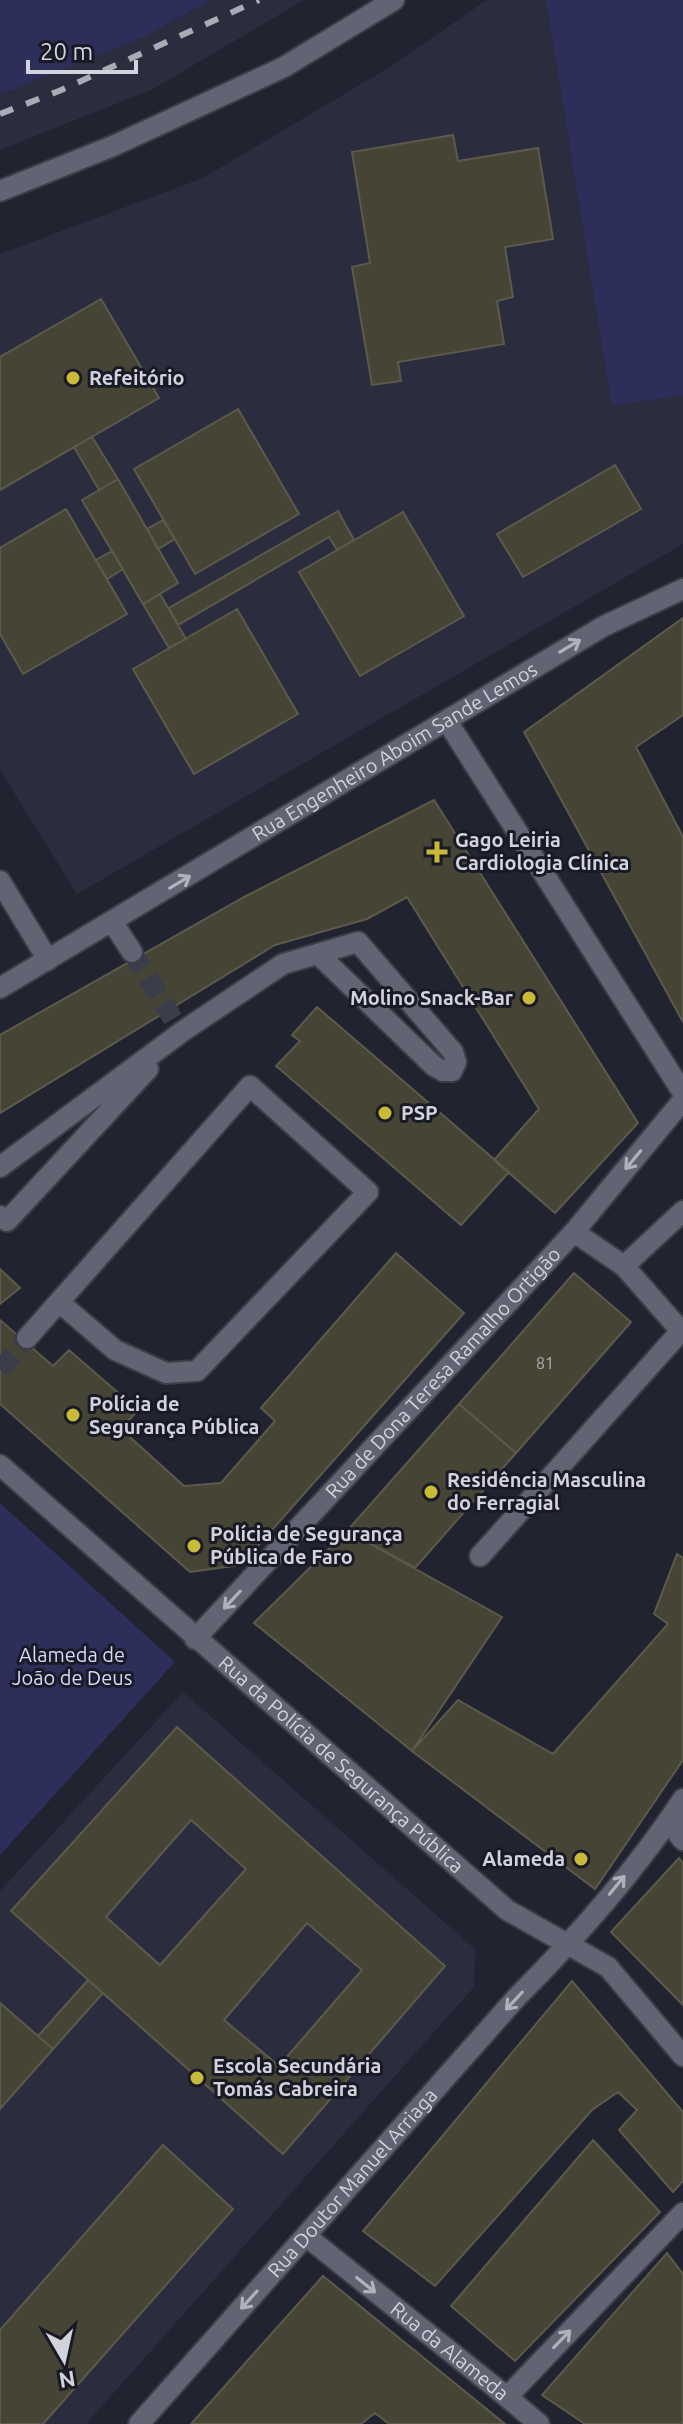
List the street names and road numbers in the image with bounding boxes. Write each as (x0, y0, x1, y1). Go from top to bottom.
street label: Rua Engenheiro Aboim Sande Lemos (248, 657, 541, 845)
street label: Rua de Dona Teresa Ramalho Ortigão (320, 1242, 565, 1502)
street label: Rua da Polícia de Segurança Pública (214, 1651, 469, 1878)
street label: Rua Doutor Manuel Arriaga (262, 2083, 442, 2282)
street label: Rua da Alameda (386, 2297, 513, 2405)

